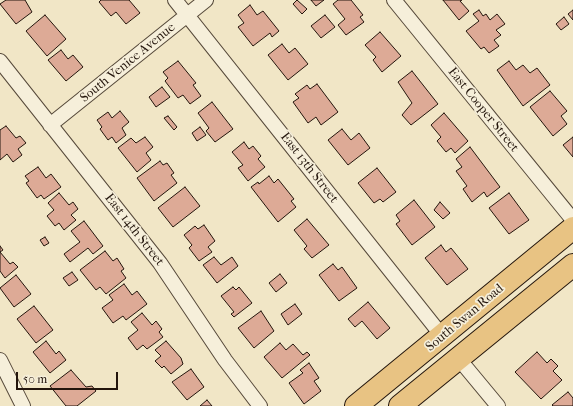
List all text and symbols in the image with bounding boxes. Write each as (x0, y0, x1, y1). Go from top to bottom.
street label: South Venice Avenue (77, 20, 179, 106)
street label: East Cooper Street (444, 65, 522, 155)
street label: East 13th Street (277, 130, 341, 206)
street label: East 14th Street (101, 191, 167, 269)
street label: South Swan Road (423, 281, 507, 355)
scale bar (18, 364, 120, 390)
text: 50 m (23, 372, 47, 386)

